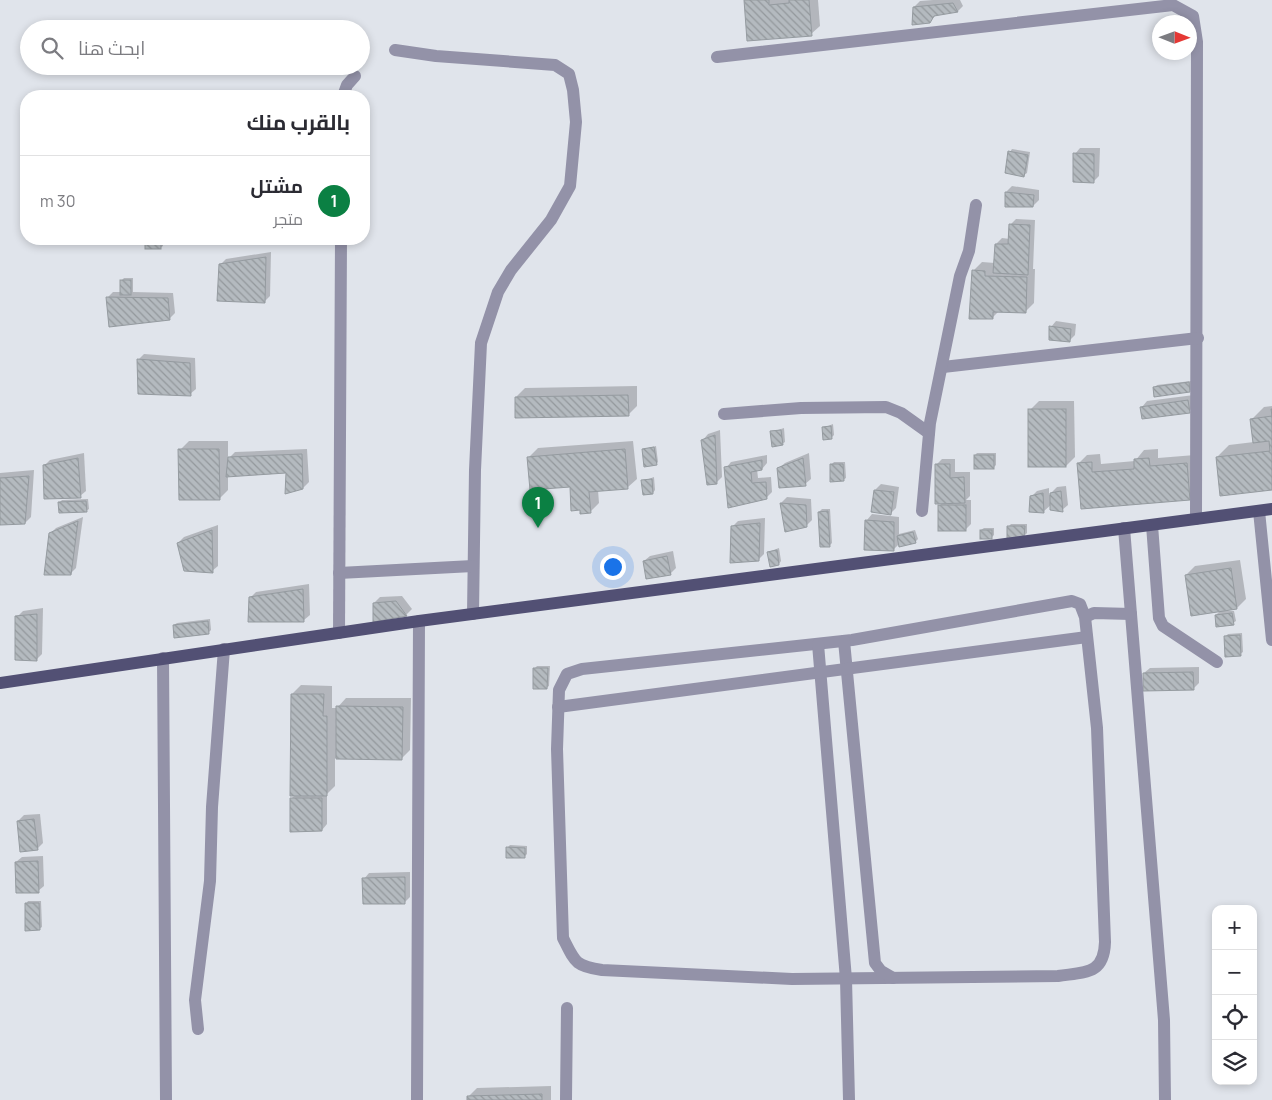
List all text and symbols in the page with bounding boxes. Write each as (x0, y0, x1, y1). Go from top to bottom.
north arrow (1152, 15, 1197, 60)
search box (20, 20, 370, 75)
icon: search (38, 34, 66, 62)
text: ابحث هنا (78, 35, 145, 61)
text: بالقرب منك (247, 108, 350, 136)
text: مشتل (251, 173, 303, 199)
text: 30 m (40, 190, 75, 212)
text: 1 (331, 190, 338, 212)
text: متجر (274, 208, 303, 230)
pin: 1 (522, 487, 554, 528)
your location (600, 554, 626, 580)
map controls (1212, 905, 1257, 1085)
button: + (1212, 905, 1257, 950)
button: − (1212, 950, 1257, 995)
button: locate (1212, 995, 1257, 1040)
button: layers (1212, 1040, 1257, 1085)

